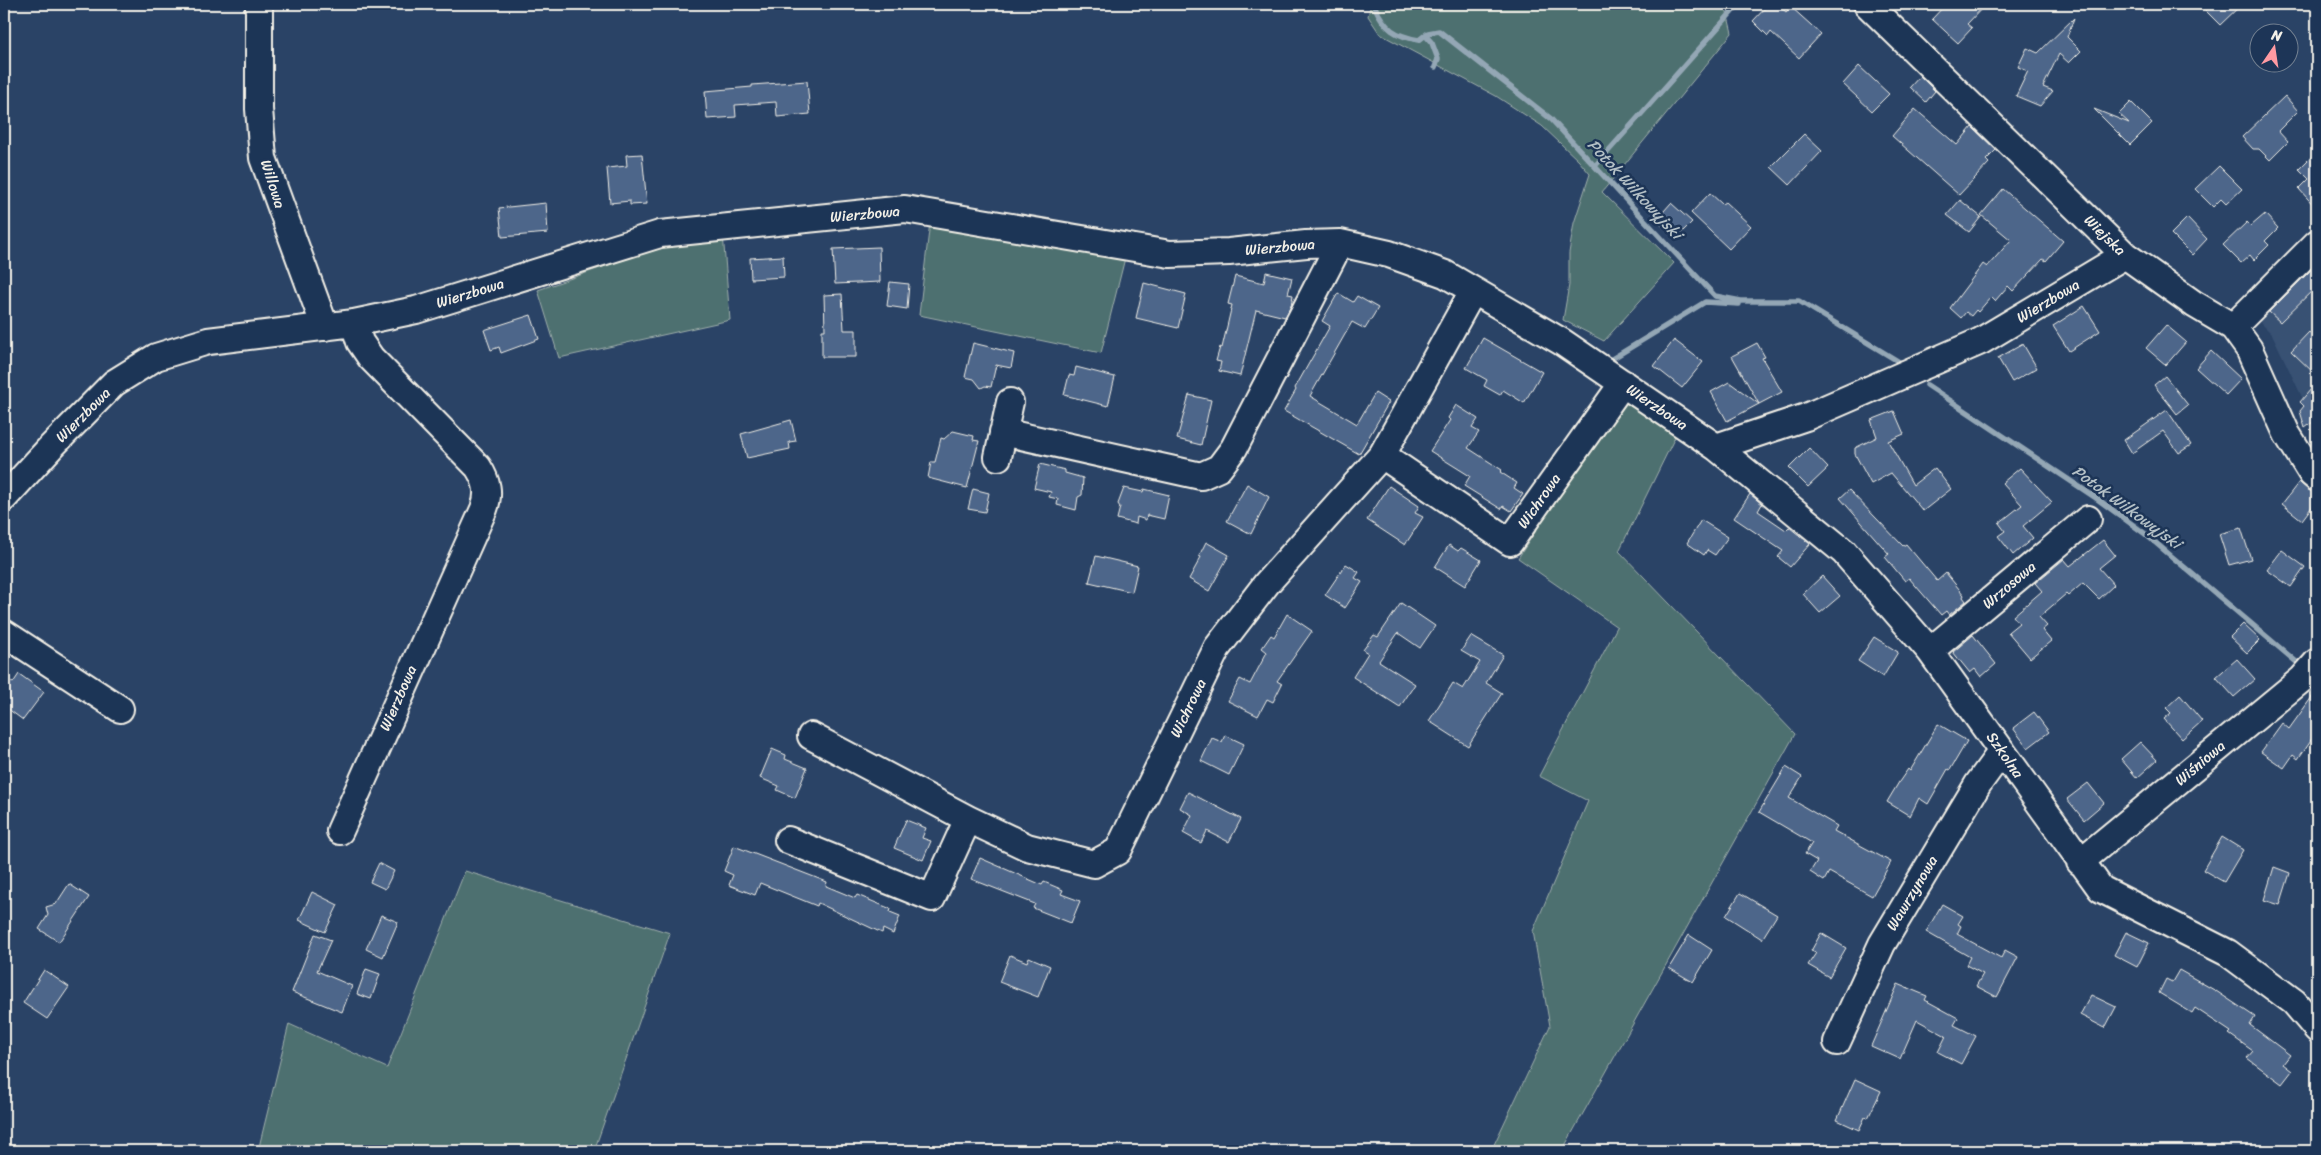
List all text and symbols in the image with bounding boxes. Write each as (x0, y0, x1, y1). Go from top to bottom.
north arrow (2248, 22, 2298, 72)
text: N (2268, 22, 2285, 49)
water label: Potok Wilkowyjski (1580, 132, 1692, 249)
street label: Willowa (253, 156, 293, 212)
street label: Wierzbowa (829, 198, 901, 230)
street label: Wiejska (2078, 208, 2133, 262)
street label: Wierzbowa (1244, 231, 1316, 263)
street label: Wierzbowa (433, 270, 508, 316)
street label: Wierzbowa (2011, 272, 2085, 330)
street label: Wierzbowa (1621, 377, 1694, 438)
street label: Wierzbowa (49, 381, 117, 449)
water label: Potok Wilkowyjski (2066, 457, 2191, 559)
street label: Wichrowa (1510, 467, 1568, 534)
street label: Wrzosowa (1976, 554, 2042, 616)
street label: Wierzbowa (372, 660, 424, 735)
street label: Wichrowa (1163, 674, 1214, 742)
street label: Szkolna (1979, 726, 2031, 784)
street label: Wiśniowa (2169, 733, 2232, 792)
street label: Wawrzynowa (1879, 850, 1945, 936)

